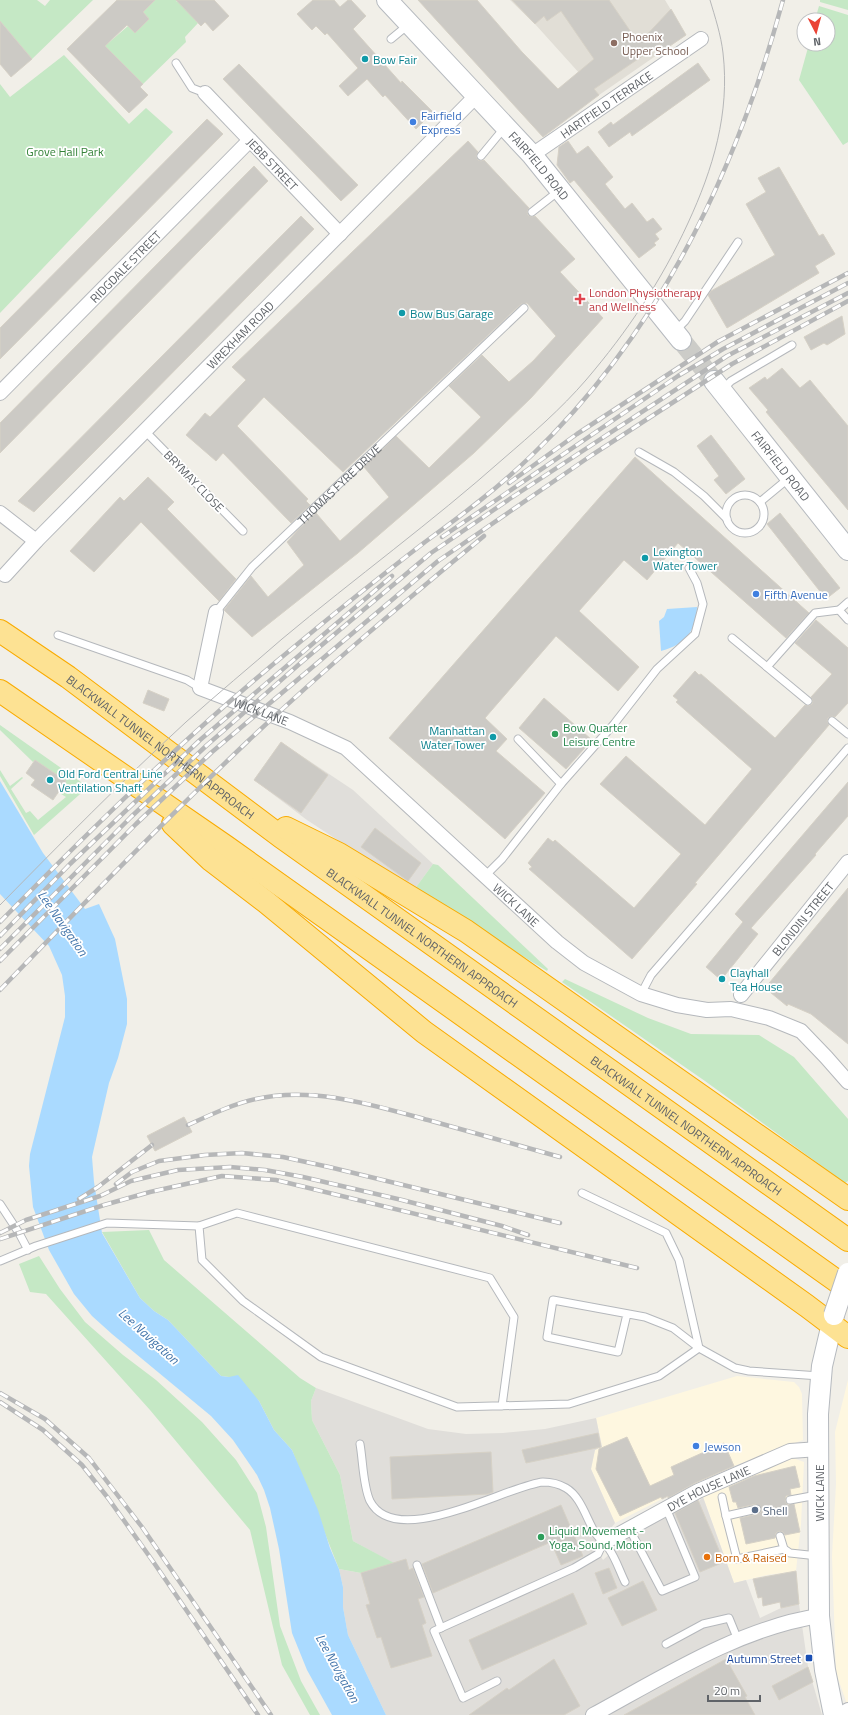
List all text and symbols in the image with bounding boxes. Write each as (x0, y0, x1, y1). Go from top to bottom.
north arrow (796, 12, 836, 52)
place label: Phoenix Upper School (622, 27, 689, 60)
text: N (812, 34, 822, 50)
marker: Phoenix Upper School (609, 38, 619, 48)
place label: Bow Fair (373, 50, 417, 69)
marker: Bow Fair (360, 54, 370, 64)
street label: HARTFIELD TERRACE (556, 65, 657, 143)
place label: Fairfield Express (421, 106, 462, 139)
marker: Fairfield Express (408, 117, 418, 127)
street label: FAIRFIELD ROAD (505, 127, 574, 204)
street label: JEBB STREET (243, 133, 303, 195)
park label: Grove Hall Park (26, 142, 104, 161)
street label: RIDGDALE STREET (85, 225, 166, 307)
place label: London Physiotherapy and Wellness (589, 283, 702, 316)
marker: London Physiotherapy and Wellness (574, 293, 586, 305)
street label: WREXHAM ROAD (202, 296, 278, 373)
place label: Bow Bus Garage (410, 304, 493, 323)
marker: Bow Bus Garage (397, 308, 407, 318)
street label: FAIRFIELD ROAD (747, 426, 815, 505)
street label: THOMAS FYRE DRIVE (293, 439, 386, 529)
street label: BRYMAY CLOSE (159, 446, 229, 517)
place label: Lexington Water Tower (653, 542, 717, 575)
marker: Lexington Water Tower (640, 553, 650, 563)
place label: Fifth Avenue (764, 585, 828, 604)
marker: Fifth Avenue (751, 589, 761, 599)
street label: BLACKWALL TUNNEL NORTHERN APPROACH (62, 670, 259, 824)
street label: WICK LANE (231, 692, 292, 730)
place label: Bow Quarter Leisure Centre (563, 718, 635, 751)
place label: Manhattan Water Tower (421, 721, 485, 754)
marker: Bow Quarter Leisure Centre (550, 729, 560, 739)
marker: Manhattan Water Tower (488, 732, 498, 742)
place label: Old Ford Central Line Ventilation Shaft (58, 764, 163, 797)
marker: Old Ford Central Line Ventilation Shaft (45, 775, 55, 785)
street label: BLACKWALL TUNNEL NORTHERN APPROACH (323, 863, 522, 1012)
street label: BLONDIN STREET (767, 877, 839, 960)
street label: WICK LANE (489, 878, 544, 931)
water label: Lee Navigation (33, 886, 93, 960)
place label: Clayhall Tea House (730, 963, 782, 996)
marker: Clayhall Tea House (717, 974, 727, 984)
street label: BLACKWALL TUNNEL NORTHERN APPROACH (587, 1050, 786, 1200)
water label: Lee Navigation (114, 1303, 184, 1369)
place label: Jewson (704, 1437, 741, 1456)
marker: Jewson (691, 1441, 701, 1451)
street label: DYE HOUSE LANE (663, 1460, 753, 1516)
street label: WICK LANE (810, 1464, 829, 1522)
place label: Shell (763, 1501, 788, 1520)
marker: Shell (750, 1505, 760, 1515)
place label: Liquid Movement - Yoga, Sound, Motion (549, 1521, 652, 1554)
marker: Liquid Movement - Yoga, Sound, Motion (536, 1532, 546, 1542)
place label: Born & Raised (715, 1548, 787, 1567)
marker: Born & Raised (702, 1552, 712, 1562)
water label: Lee Navigation (311, 1630, 365, 1706)
place label: Autumn Street (727, 1649, 802, 1668)
marker: Autumn Street (804, 1653, 814, 1663)
scale bar (708, 1677, 760, 1703)
text: 20 m (714, 1681, 740, 1700)

